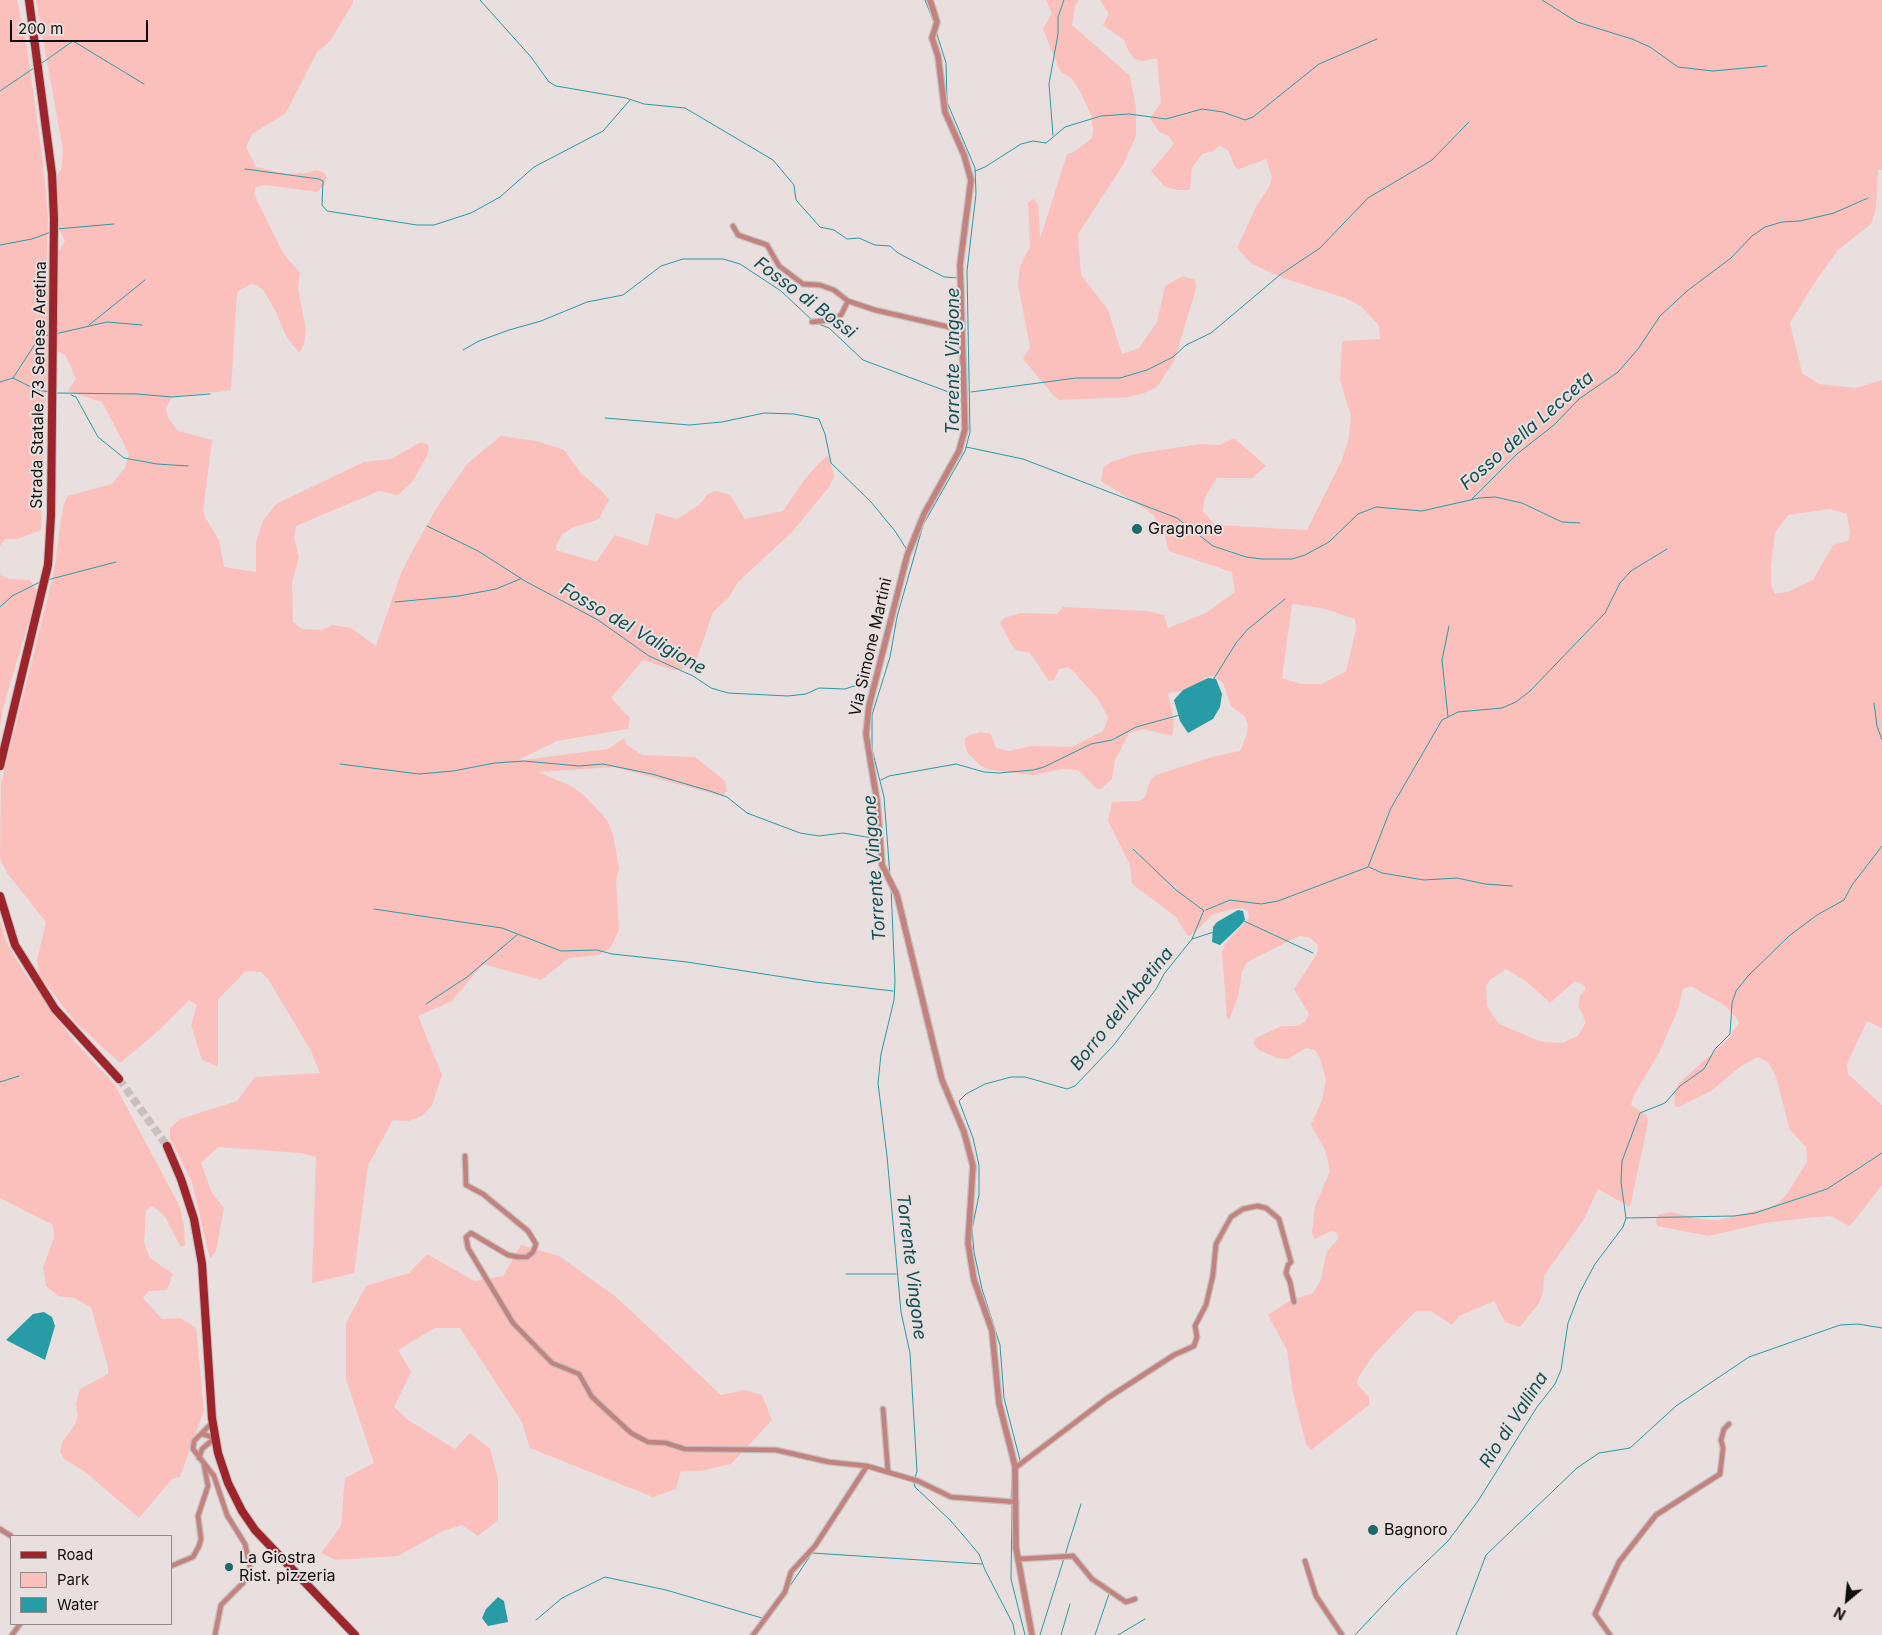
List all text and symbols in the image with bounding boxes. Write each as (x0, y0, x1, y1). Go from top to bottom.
scale bar (12, 10, 150, 42)
text: 200 m (18, 19, 63, 38)
water label: Fosso di Bossi (750, 253, 860, 343)
street label: Strada Statale 73 Senese Aretina (27, 261, 51, 509)
water label: Torrente Vingone (943, 287, 965, 435)
water label: Fosso della Lecceta (1456, 367, 1598, 495)
place label: Gragnone (1148, 519, 1223, 539)
marker: Gragnone (1130, 522, 1144, 536)
street label: Via Simone Martini (846, 576, 896, 718)
water label: Fosso del Valigione (556, 578, 710, 680)
water label: Torrente Vingone (859, 794, 891, 942)
water label: Borro dell'Abetina (1066, 943, 1178, 1075)
water label: Torrente Vingone (891, 1193, 931, 1341)
water label: Rio di Vallina (1475, 1368, 1553, 1472)
place label: Bagnoro (1384, 1520, 1448, 1540)
marker: Bagnoro (1366, 1523, 1380, 1537)
legend (10, 1535, 172, 1625)
text: Road (57, 1545, 93, 1564)
place label: La Giostra Rist. pizzeria (239, 1548, 336, 1586)
marker: La Giostra Rist. pizzeria (223, 1561, 235, 1573)
text: Park (57, 1570, 89, 1589)
north arrow (1822, 1575, 1872, 1625)
text: Water (57, 1595, 99, 1614)
text: N (1831, 1604, 1848, 1624)

